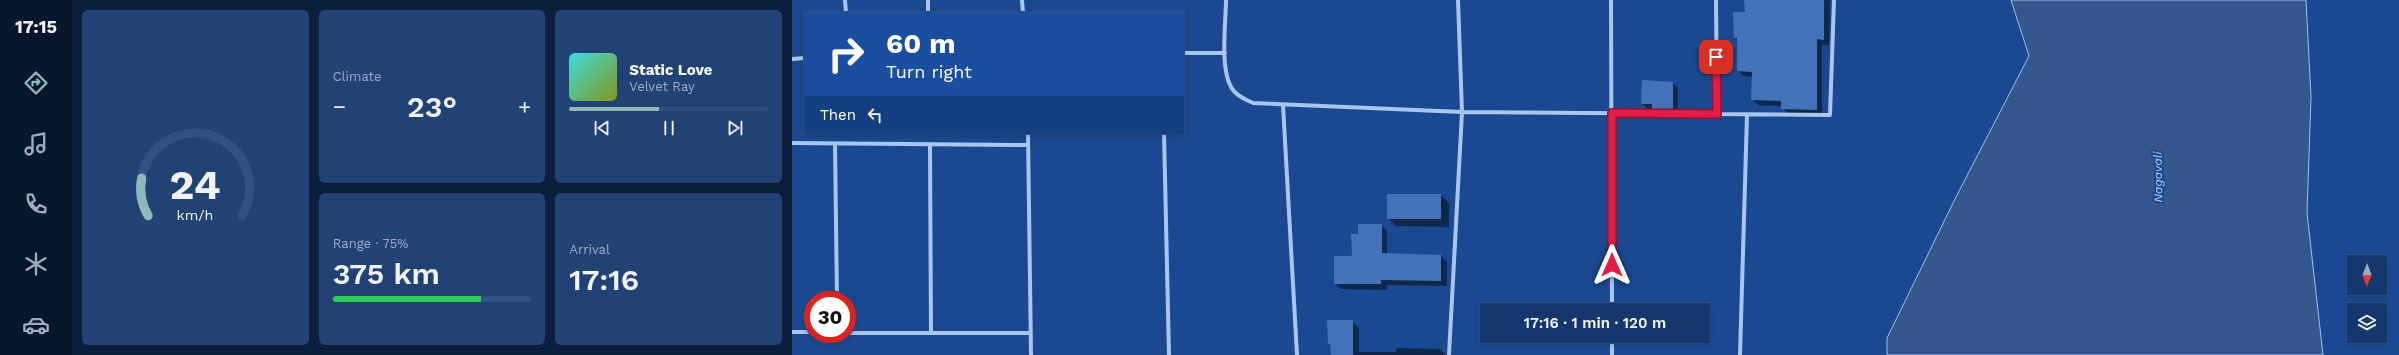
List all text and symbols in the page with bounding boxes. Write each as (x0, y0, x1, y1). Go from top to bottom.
text: 17:15 (15, 16, 57, 37)
text: 60 m (886, 27, 956, 60)
icon: right (820, 28, 872, 80)
pin (1699, 40, 1733, 74)
icon: arrive (1705, 46, 1727, 68)
text: Static Love (629, 61, 713, 79)
text: Turn right (886, 61, 972, 82)
icon: directions (22, 69, 50, 97)
text: Climate (333, 69, 381, 84)
text: Velvet Ray (629, 79, 695, 94)
text: 23° (407, 89, 457, 124)
text: − (333, 94, 346, 119)
text: + (518, 94, 531, 119)
icon: left (864, 104, 886, 126)
text: Then (820, 106, 856, 124)
icon: previous (591, 117, 613, 139)
icon: pause (658, 117, 680, 139)
icon: next (724, 117, 746, 139)
icon: music (22, 130, 50, 158)
water label: Nagavali (2151, 151, 2165, 203)
text: 24 (170, 159, 221, 208)
icon: phone (22, 190, 50, 218)
text: km/h (177, 206, 214, 222)
text: Range · 75% (333, 236, 408, 251)
text: Arrival (569, 242, 610, 257)
position arrow (1591, 244, 1633, 286)
icon: climate (22, 250, 50, 278)
north arrow (2347, 255, 2387, 295)
map controls (2347, 255, 2387, 343)
text: 375 km (333, 256, 440, 291)
text: 17:16 (569, 262, 639, 297)
speed limit sign: 30 (804, 291, 856, 343)
button: layers (2347, 303, 2387, 343)
icon: car (22, 311, 50, 339)
text: 17:16 · 1 min · 120 m (1524, 314, 1666, 332)

